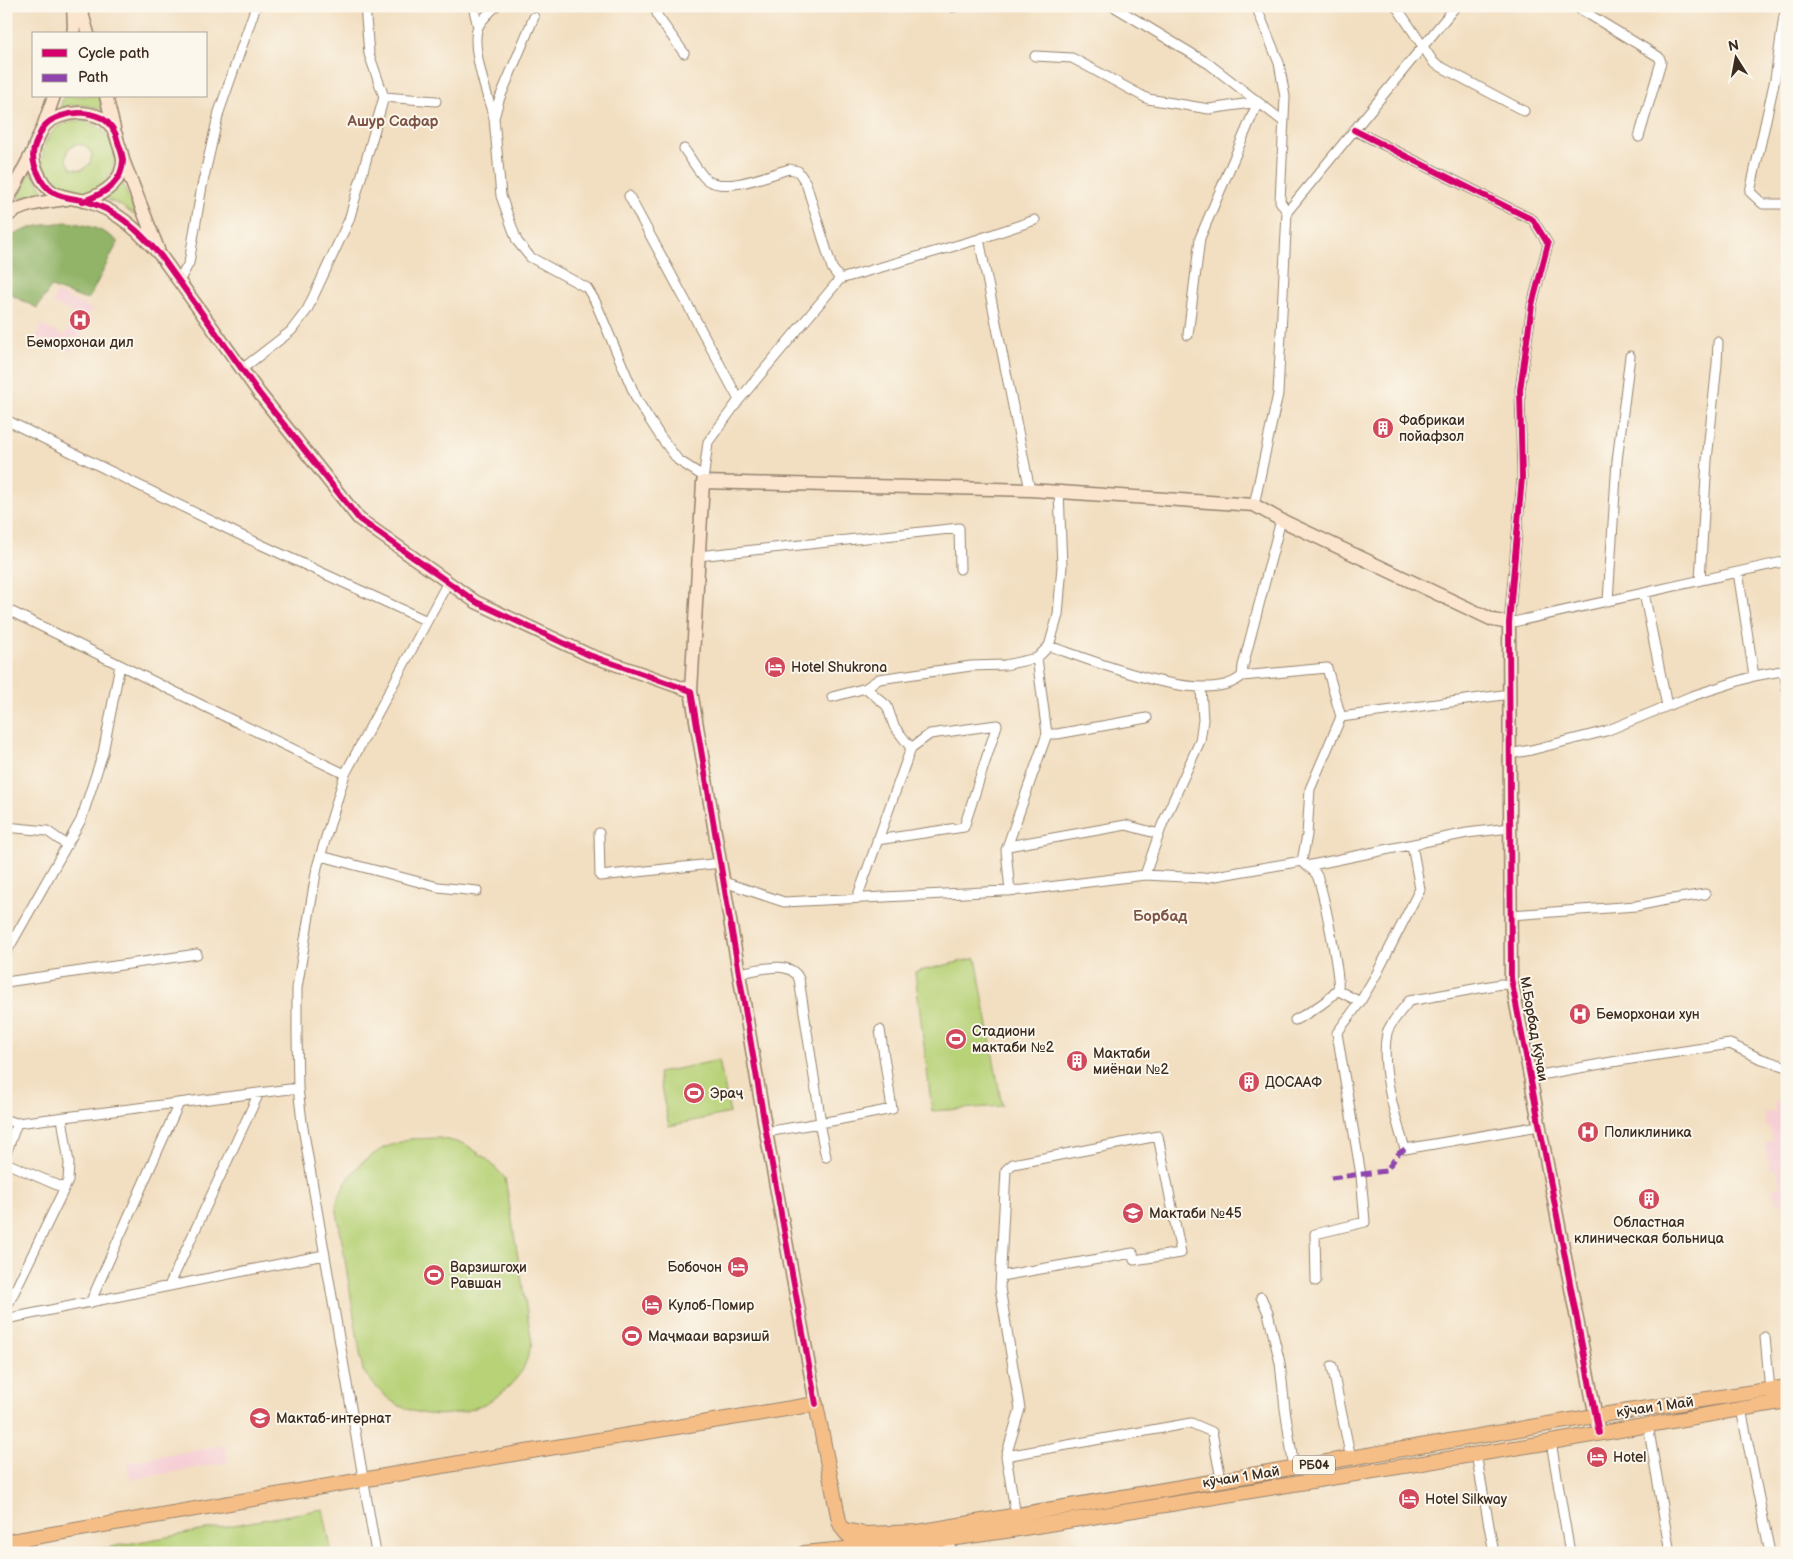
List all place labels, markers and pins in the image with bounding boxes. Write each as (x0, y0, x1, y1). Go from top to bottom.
hospital icon: Беморхонаи дил (68, 308, 92, 332)
place label: Беморхонаи дил (26, 334, 134, 351)
place label: Фабрикаи пойафзол (1399, 412, 1465, 445)
building icon: Фабрикаи пойафзол (1371, 416, 1395, 440)
hotel icon: Hotel Shukrona (763, 655, 787, 679)
place label: Hotel Shukrona (791, 659, 887, 676)
hospital icon: Беморхонаи хун (1568, 1002, 1592, 1026)
place label: Беморхонаи хун (1596, 1006, 1700, 1023)
place label: Стадиони мактаби №2 (972, 1023, 1055, 1056)
sports icon: Стадиони мактаби №2 (944, 1027, 968, 1051)
place label: Мактаби миёнаи №2 (1093, 1045, 1170, 1078)
building icon: Мактаби миёнаи №2 (1065, 1049, 1089, 1073)
building icon: ДОСААФ (1237, 1070, 1261, 1094)
place label: ДОСААФ (1265, 1074, 1322, 1091)
sports icon: Эраҷ (682, 1081, 706, 1105)
place label: Эраҷ (710, 1085, 744, 1102)
hospital icon: Поликлиника (1576, 1120, 1600, 1144)
place label: Поликлиника (1604, 1124, 1693, 1141)
building icon: Областная клиническая больница (1637, 1187, 1661, 1211)
school or university icon: Мактаби №45 (1121, 1201, 1145, 1225)
place label: Мактаби №45 (1149, 1205, 1242, 1222)
place label: Областная клиническая больница (1574, 1214, 1725, 1247)
hotel icon: Бобочон (726, 1255, 750, 1279)
place label: Варзишгоҳи Равшан (450, 1259, 527, 1292)
place label: Бобочон (668, 1259, 722, 1276)
sports icon: Варзишгоҳи Равшан (422, 1263, 446, 1287)
hotel icon: Кулоб-Помир (640, 1293, 664, 1317)
place label: Кулоб-Помир (668, 1297, 754, 1314)
sports icon: Маҷмааи варзишӣ (620, 1324, 644, 1348)
place label: Маҷмааи варзишӣ (648, 1328, 770, 1345)
school or university icon: Мактаб-интернат (248, 1406, 272, 1430)
place label: Мактаб-интернат (276, 1410, 392, 1427)
hotel icon: Hotel (1585, 1445, 1609, 1469)
place label: Hotel (1613, 1449, 1646, 1466)
hotel icon: Hotel Silkway (1397, 1487, 1421, 1511)
place label: Hotel Silkway (1425, 1491, 1508, 1508)

